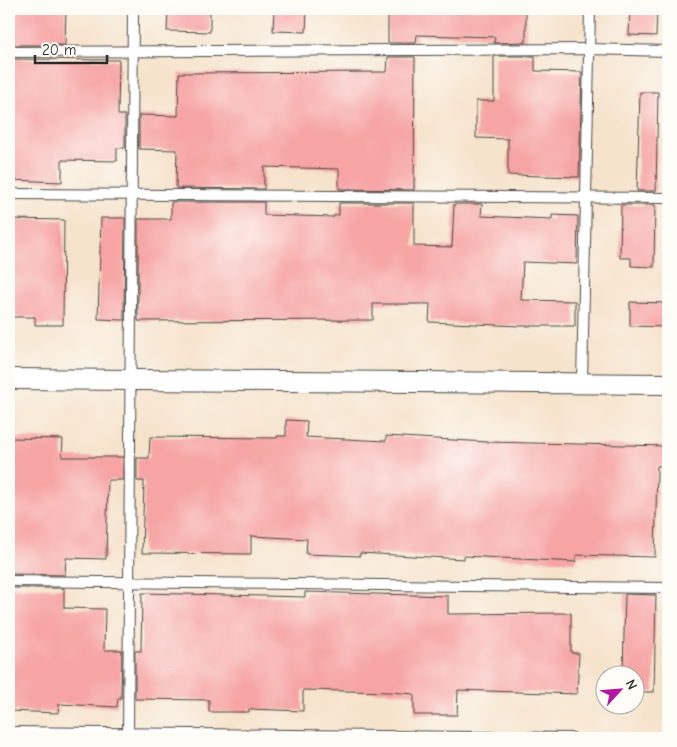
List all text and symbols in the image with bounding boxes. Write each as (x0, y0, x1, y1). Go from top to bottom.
scale bar (35, 32, 108, 64)
text: 20 m (42, 41, 76, 59)
north arrow (594, 664, 644, 714)
text: N (622, 677, 641, 692)

